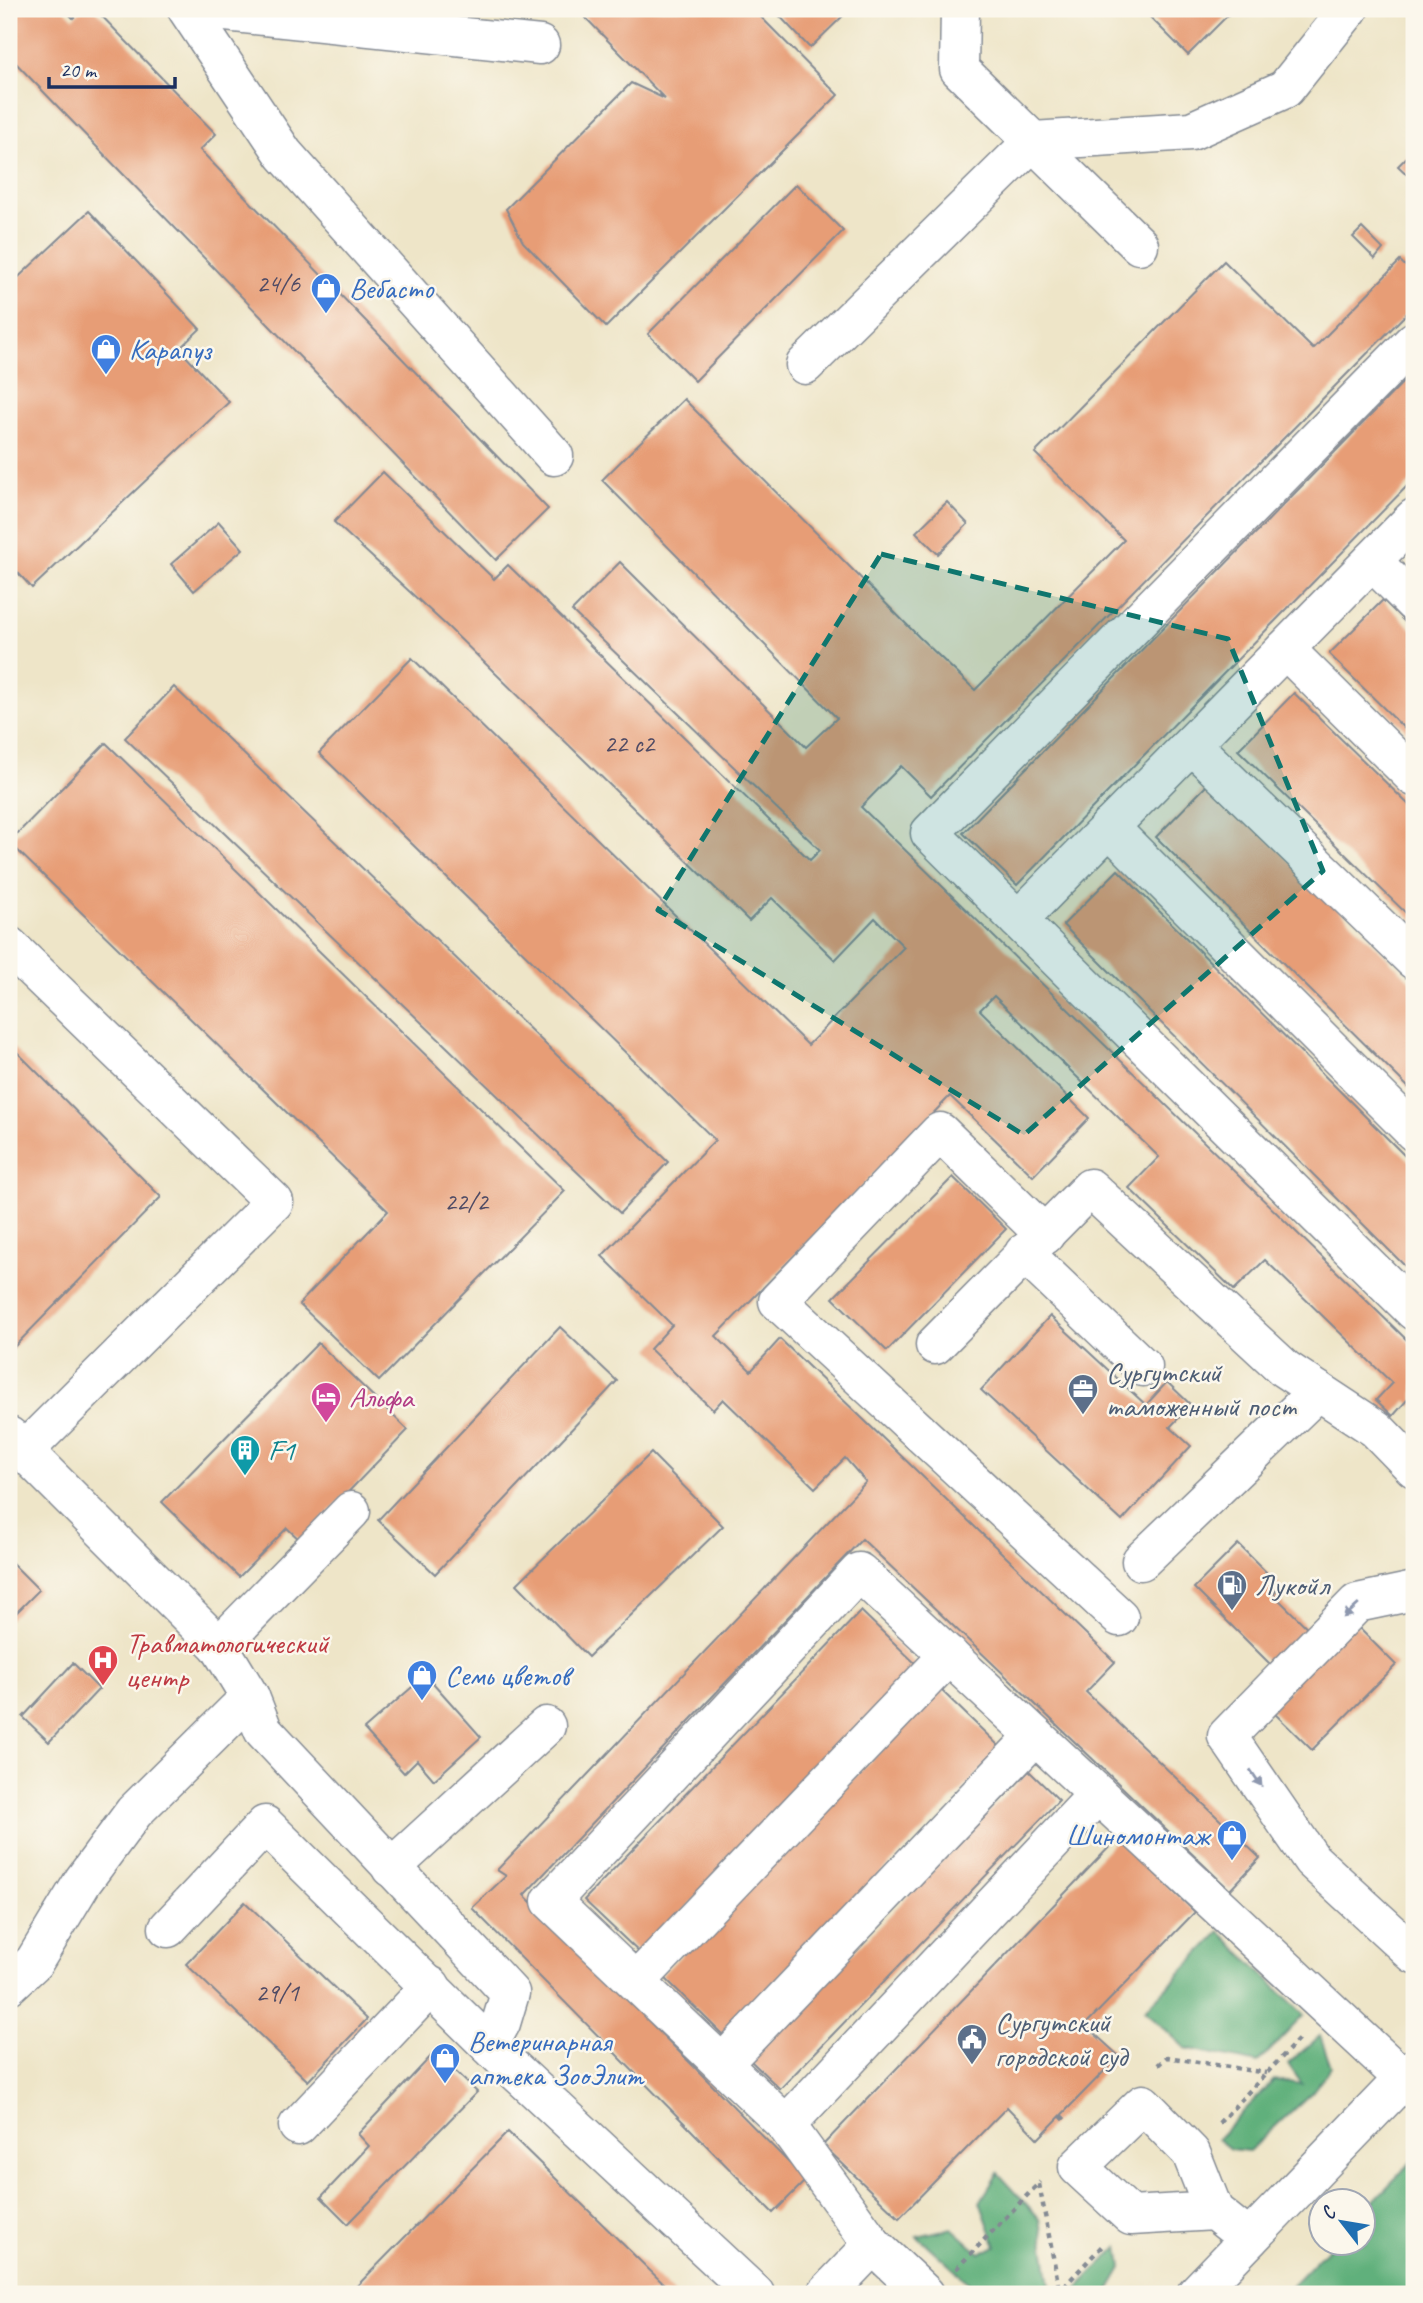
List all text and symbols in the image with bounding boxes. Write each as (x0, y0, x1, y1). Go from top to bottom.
scale bar (49, 46, 175, 90)
text: 20 m (60, 57, 98, 83)
house number: 24/6 (256, 267, 301, 300)
place label: Вебасто (349, 269, 435, 307)
shop icon: Вебасто (309, 271, 343, 315)
place label: Карапуз (129, 330, 213, 368)
shop icon: Карапуз (89, 332, 123, 376)
house number: 22 с2 (604, 727, 657, 760)
house number: 22/2 (444, 1185, 490, 1218)
place label: Сургутский таможенный пост (1106, 1353, 1297, 1425)
office icon: Сургутский таможенный пост (1066, 1372, 1100, 1416)
place label: Альфа (349, 1378, 415, 1416)
hotel icon: Альфа (309, 1380, 343, 1424)
place label: F1 (268, 1431, 297, 1469)
building icon: F1 (228, 1433, 262, 1477)
place label: Лукойл (1255, 1566, 1331, 1604)
fuel station icon: Лукойл (1215, 1568, 1249, 1612)
one-way arrow (1342, 1603, 1360, 1619)
place label: Травматологический центр (126, 1624, 330, 1696)
hospital icon: Травматологический центр (86, 1643, 120, 1687)
place label: Семь цветов (445, 1656, 575, 1694)
shop icon: Семь цветов (405, 1658, 439, 1702)
one-way arrow (1249, 1769, 1263, 1787)
place label: Шиномонтаж (1066, 1816, 1212, 1854)
shop icon: Шиномонтаж (1215, 1818, 1249, 1862)
house number: 29/1 (255, 1976, 300, 2009)
place label: Сургутский городской суд (995, 2003, 1129, 2075)
place label: Ветеринарная аптека ЗооЭлит (468, 2022, 645, 2094)
public building icon: Сургутский городской суд (955, 2022, 989, 2066)
shop icon: Ветеринарная аптека ЗооЭлит (428, 2041, 462, 2085)
north arrow (1308, 2188, 1378, 2258)
text: С (1316, 2201, 1342, 2224)

